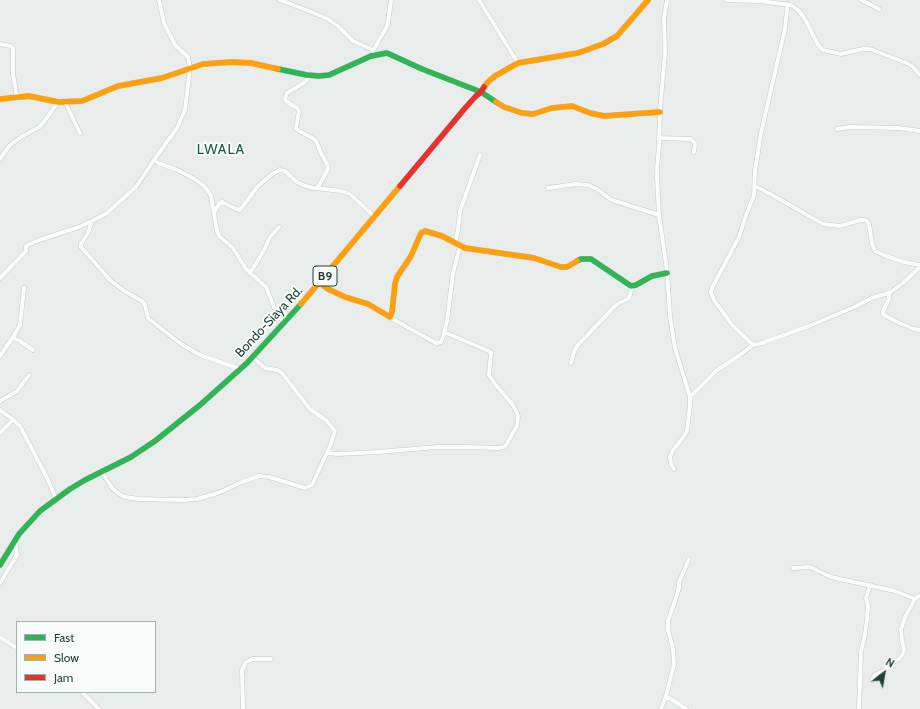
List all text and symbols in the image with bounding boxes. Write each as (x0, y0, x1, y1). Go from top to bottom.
district label: LWALA (197, 142, 245, 158)
road number: B9 (313, 266, 337, 286)
street label: Bondo-Siaya Rd. (232, 283, 306, 361)
legend (16, 621, 156, 693)
text: Fast (54, 630, 74, 645)
text: Slow (54, 650, 79, 665)
north arrow (864, 653, 904, 693)
text: N (883, 655, 897, 671)
text: Jam (54, 670, 73, 685)

